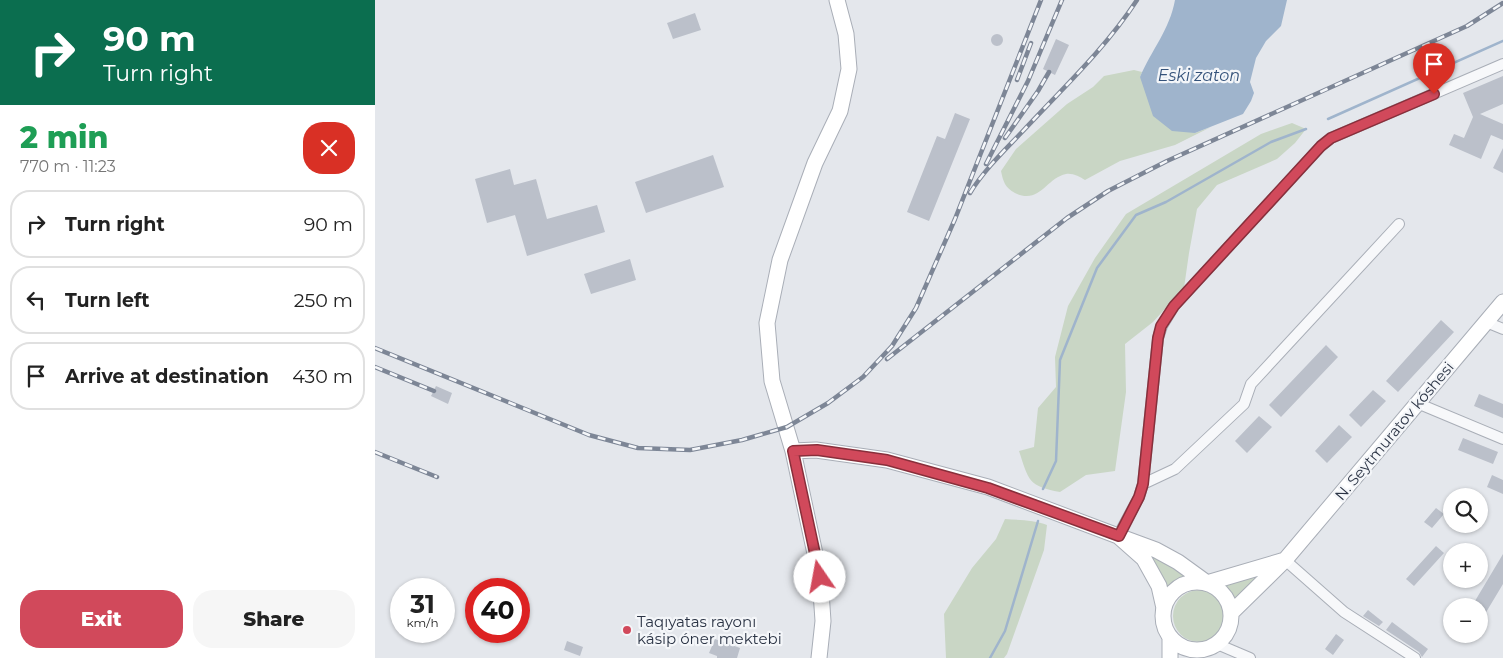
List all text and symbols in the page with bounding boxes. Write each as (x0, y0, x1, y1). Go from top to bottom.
text: 90 m (103, 17, 196, 60)
icon: right (20, 20, 85, 85)
pin (1413, 43, 1455, 94)
icon: arrive (1420, 50, 1448, 78)
text: Turn right (103, 60, 213, 87)
water label: Eski zaton (1158, 66, 1240, 85)
text: 2 min (20, 119, 108, 156)
button: close (303, 122, 355, 174)
text: 770 m · 11:23 (20, 157, 116, 176)
icon: right (22, 210, 50, 238)
text: Turn right (65, 213, 165, 236)
text: 90 m (304, 213, 353, 236)
icon: left (22, 286, 50, 314)
text: Turn left (65, 289, 150, 312)
text: 250 m (294, 289, 353, 312)
street label: N. Seytmuratov kóshesi (1330, 358, 1458, 504)
icon: arrive (22, 362, 50, 390)
text: Arrive at destination (65, 365, 269, 388)
text: 430 m (292, 365, 353, 388)
map controls (1443, 488, 1488, 643)
button: search (1443, 488, 1488, 533)
button: + (1443, 543, 1488, 588)
position arrow (793, 550, 845, 602)
speed limit sign: 40 (465, 578, 530, 643)
text: 31 (410, 589, 435, 619)
button: Exit (20, 590, 183, 648)
button: Share (193, 590, 355, 648)
button: − (1443, 598, 1488, 643)
place label: Taqıyatas rayonı kásip óner mektebi (637, 612, 782, 648)
text: km/h (406, 615, 439, 630)
marker: Taqıyatas rayonı kásip óner mektebi (621, 624, 633, 636)

